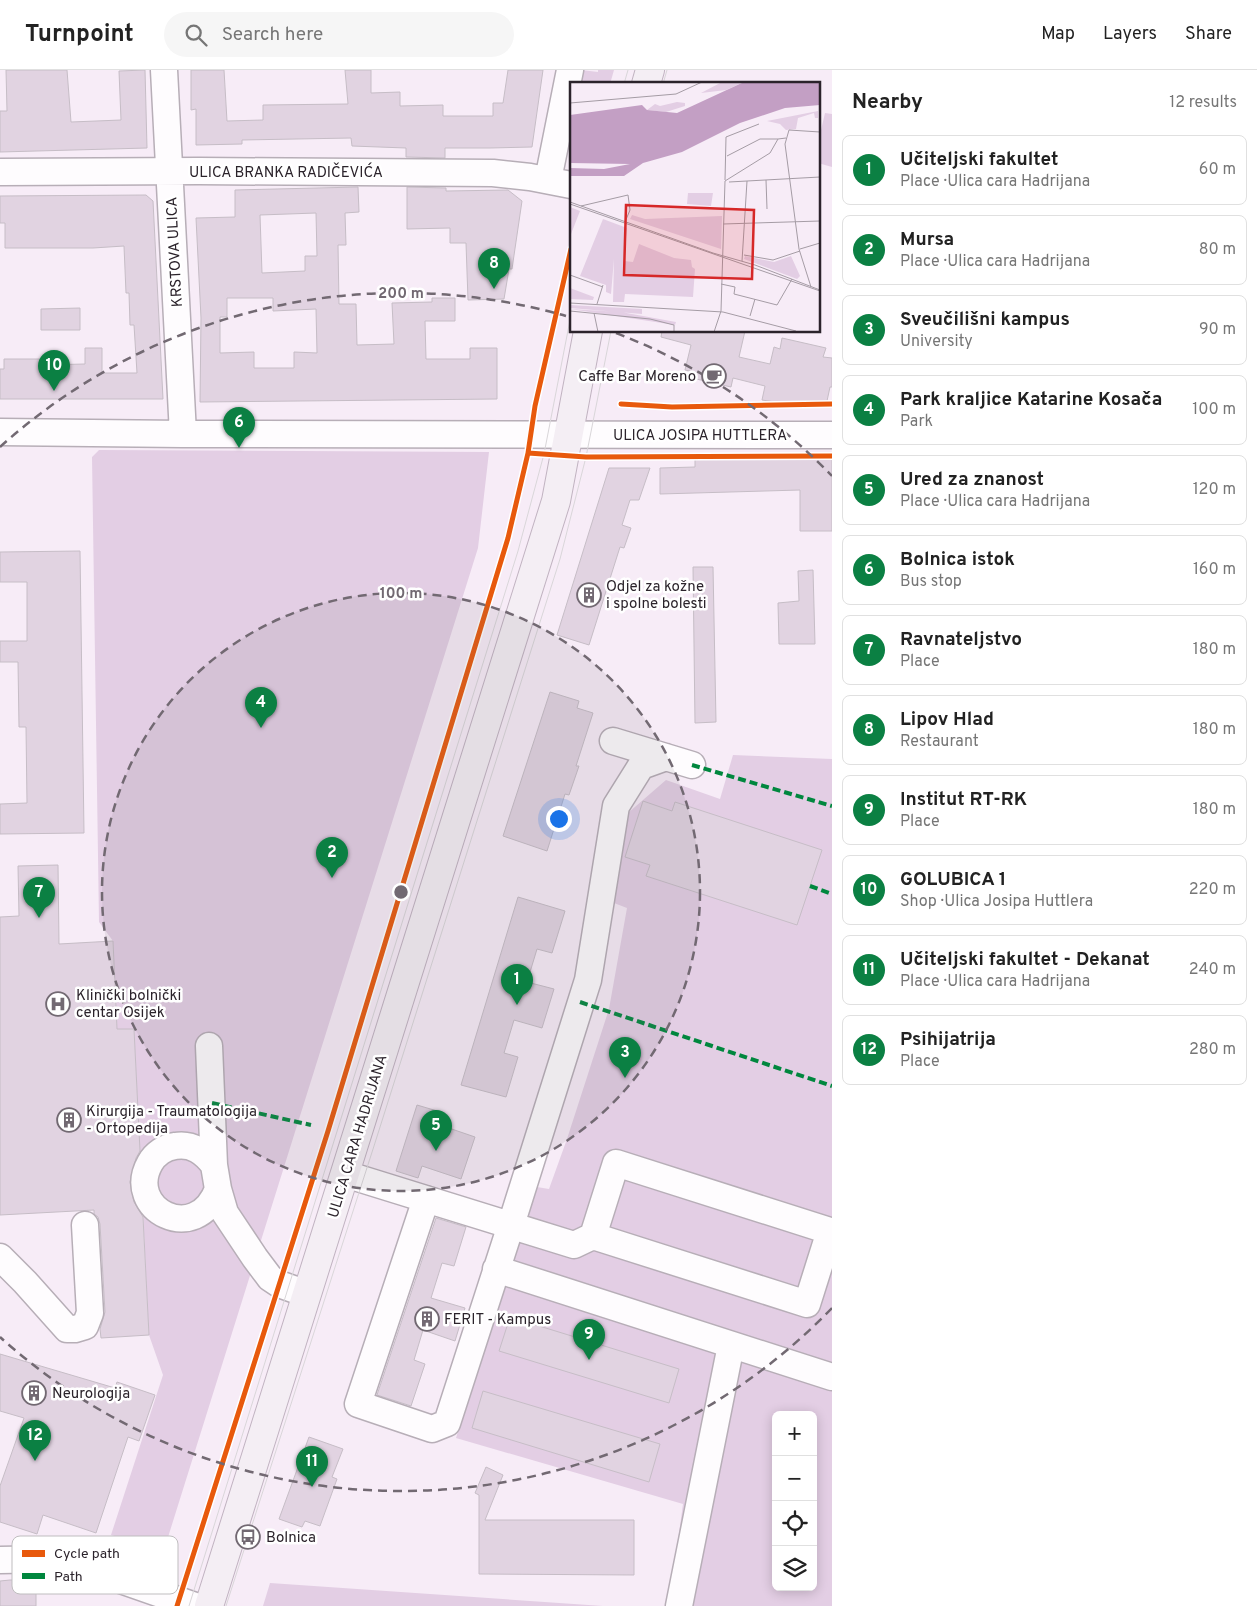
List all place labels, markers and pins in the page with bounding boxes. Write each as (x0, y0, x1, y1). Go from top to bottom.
pin: 8 (478, 248, 510, 289)
pin: 10 (38, 350, 70, 391)
cafe icon: Caffe Bar Moreno (701, 363, 727, 389)
place label: Caffe Bar Moreno (578, 368, 696, 387)
pin: 6 (223, 407, 255, 448)
place label: Odjel za kožne i spolne bolesti (606, 578, 707, 614)
building icon: Odjel za kožne i spolne bolesti (576, 582, 602, 608)
pin: 4 (245, 687, 277, 728)
pin: 2 (316, 837, 348, 878)
pin: 7 (23, 877, 55, 918)
centre of rings (392, 883, 410, 901)
pin: 1 (501, 964, 533, 1005)
place label: Klinički bolnički centar Osijek (76, 987, 181, 1023)
hospital icon: Klinički bolnički centar Osijek (45, 991, 71, 1017)
pin: 3 (609, 1037, 641, 1078)
place label: Kirurgija - Traumatologija - Ortopedija (86, 1103, 257, 1139)
building icon: Kirurgija - Traumatologija - Ortopedija (56, 1107, 82, 1133)
pin: 5 (420, 1110, 452, 1151)
building icon: FERIT - Kampus (414, 1306, 440, 1332)
place label: FERIT - Kampus (444, 1311, 551, 1330)
pin: 9 (573, 1319, 605, 1360)
building icon: Neurologija (21, 1380, 47, 1406)
place label: Neurologija (52, 1385, 130, 1404)
pin: 12 (19, 1420, 51, 1461)
pin: 11 (296, 1446, 328, 1487)
bus stop icon: Bolnica (235, 1524, 261, 1550)
place label: Bolnica (266, 1529, 316, 1548)

